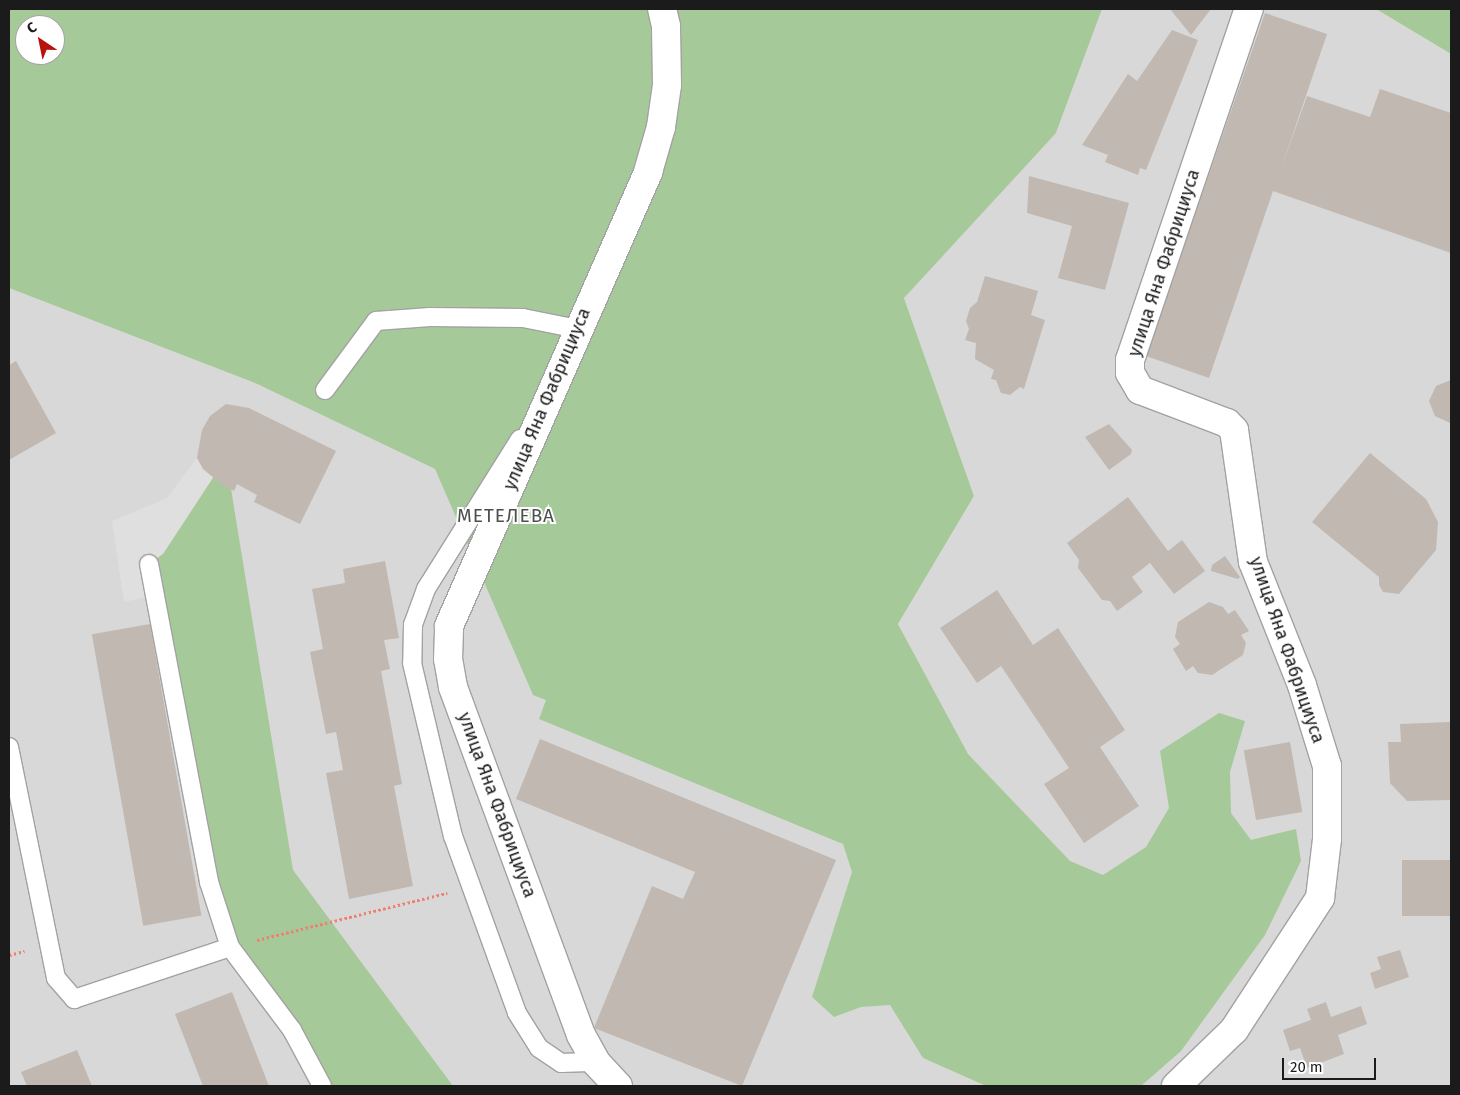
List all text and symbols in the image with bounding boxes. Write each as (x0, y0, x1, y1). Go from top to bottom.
north arrow (15, 15, 65, 65)
text: С (24, 19, 40, 37)
street label: улица Яна Фабрициуса (1123, 167, 1205, 359)
street label: улица Яна Фабрициуса (499, 305, 595, 493)
district label: МЕТЕЛЕВА (456, 505, 556, 527)
street label: улица Яна Фабрициуса (1245, 554, 1329, 746)
street label: улица Яна Фабрициуса (453, 709, 541, 901)
scale bar (1285, 1048, 1379, 1080)
text: 20 m (1290, 1058, 1323, 1076)

